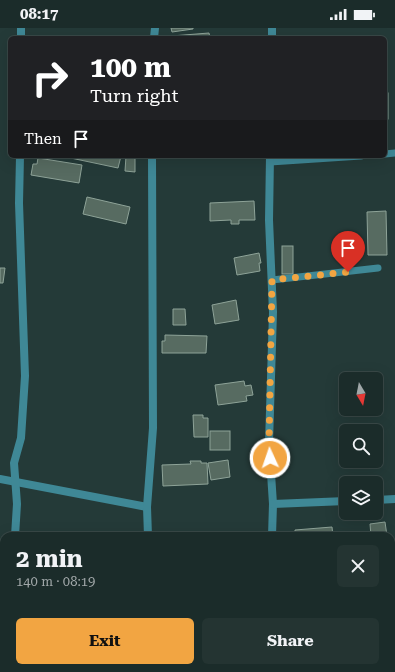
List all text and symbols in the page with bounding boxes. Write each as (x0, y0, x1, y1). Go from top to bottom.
text: 08:17 (20, 5, 58, 23)
text: 100 m (90, 51, 171, 84)
icon: right (24, 52, 76, 104)
text: Turn right (90, 85, 178, 106)
icon: arrive (70, 128, 92, 150)
text: Then (24, 130, 62, 148)
pin (331, 231, 365, 272)
icon: arrive (337, 237, 359, 259)
north arrow (339, 372, 383, 416)
map controls (339, 372, 383, 520)
button: search (339, 424, 383, 468)
position arrow (249, 437, 291, 479)
button: layers (339, 476, 383, 520)
text: 2 min (16, 545, 83, 573)
button: close (337, 545, 379, 587)
text: 140 m · 08:19 (16, 574, 95, 589)
button: Exit (16, 618, 194, 664)
button: Share (202, 618, 379, 664)

